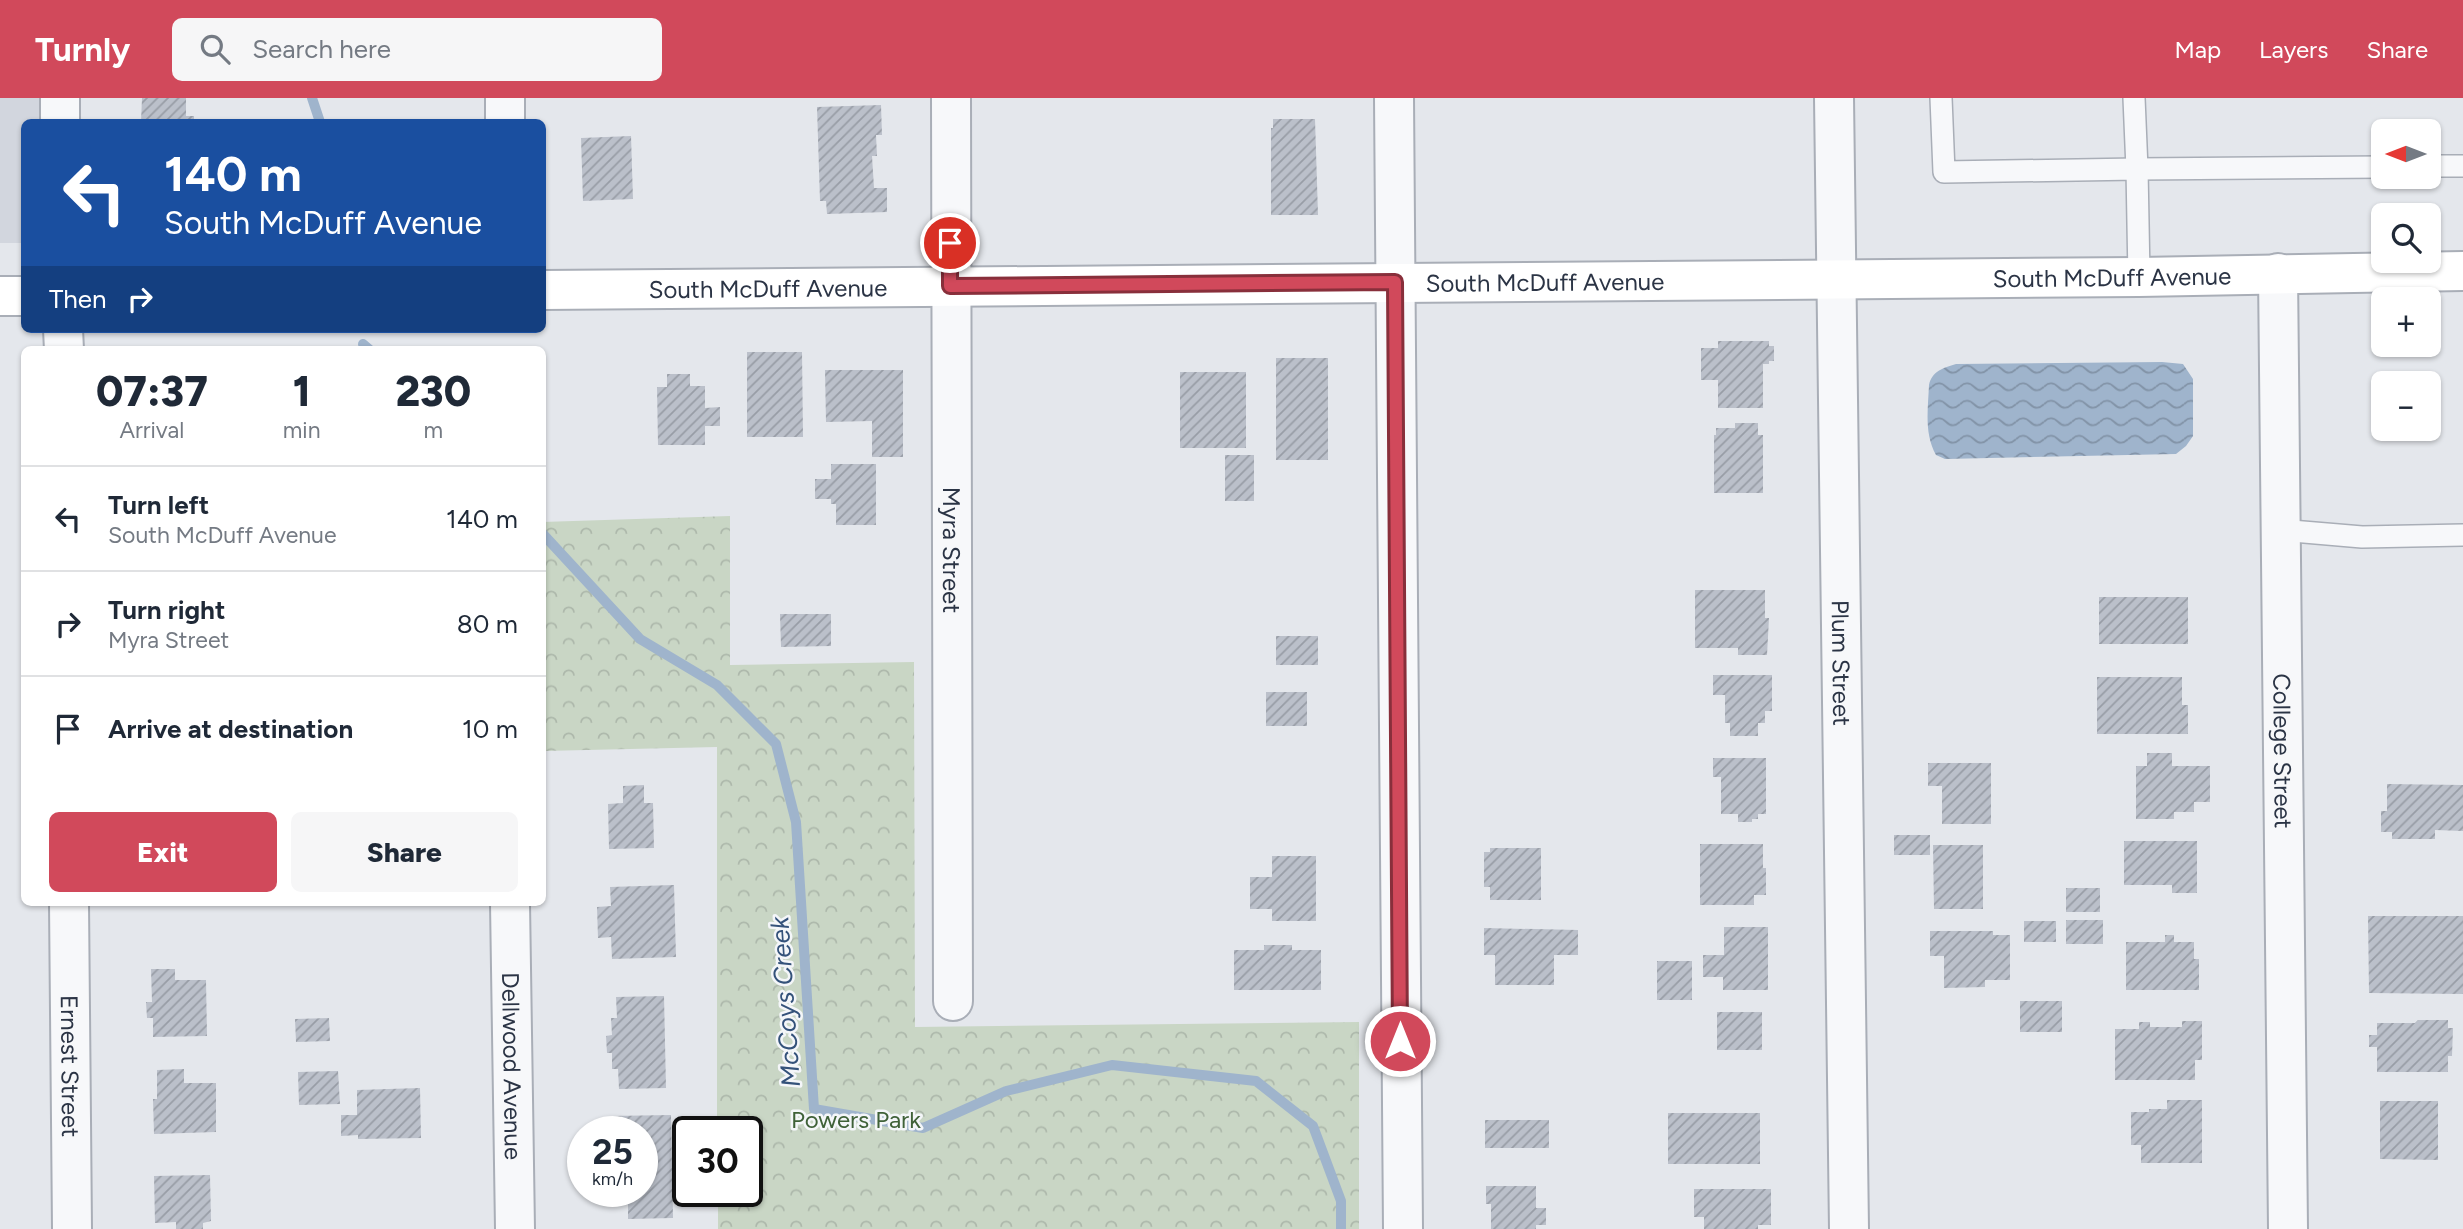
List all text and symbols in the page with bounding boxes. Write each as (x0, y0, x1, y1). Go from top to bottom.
search box (172, 18, 662, 81)
text: Turnly (35, 30, 130, 69)
icon: search (196, 30, 234, 68)
text: Search here (252, 33, 391, 65)
text: Map (2174, 35, 2221, 64)
text: Layers (2259, 35, 2328, 64)
text: Share (2366, 35, 2428, 64)
north arrow (2371, 119, 2441, 189)
map controls (2371, 119, 2441, 441)
text: 140 m (164, 144, 302, 203)
icon: left (49, 147, 140, 238)
button: search (2371, 203, 2441, 273)
text: South McDuff Avenue (164, 204, 482, 242)
pin (920, 213, 980, 273)
icon: arrive (931, 224, 969, 262)
street label: South McDuff Avenue (1993, 261, 2231, 293)
street label: South McDuff Avenue (1426, 266, 1664, 297)
street label: South McDuff Avenue (649, 273, 887, 304)
icon: right (121, 280, 159, 318)
text: Then (49, 283, 107, 315)
button: + (2371, 287, 2441, 357)
text: 07:37 (96, 366, 208, 417)
text: 1 (293, 366, 311, 417)
text: 230 (395, 366, 471, 417)
button: − (2371, 371, 2441, 441)
text: Arrival (119, 416, 184, 444)
text: min (283, 416, 321, 444)
text: m (423, 416, 443, 444)
street label: Myra Street (937, 487, 967, 613)
text: Turn left (108, 489, 209, 521)
icon: left (49, 500, 87, 538)
text: 140 m (446, 503, 518, 535)
text: South McDuff Avenue (108, 521, 337, 549)
text: Turn right (108, 594, 225, 626)
street label: Plum Street (1826, 600, 1857, 726)
icon: right (49, 605, 87, 643)
text: 80 m (457, 608, 518, 640)
text: Myra Street (108, 626, 229, 654)
street label: College Street (2268, 673, 2298, 829)
icon: arrive (49, 710, 87, 748)
text: Arrive at destination (108, 713, 353, 745)
text: 10 m (462, 713, 518, 745)
button: Exit (49, 812, 277, 892)
button: Share (291, 812, 518, 892)
water label: McCoys Creek (763, 914, 807, 1088)
street label: Dellwood Avenue (497, 972, 528, 1160)
street label: Ernest Street (55, 995, 86, 1137)
position arrow (1363, 1004, 1437, 1078)
park label: Powers Park (791, 1105, 921, 1134)
speed limit sign: 30 (672, 1116, 763, 1207)
text: 25 (592, 1131, 633, 1173)
text: km/h (592, 1168, 633, 1190)

